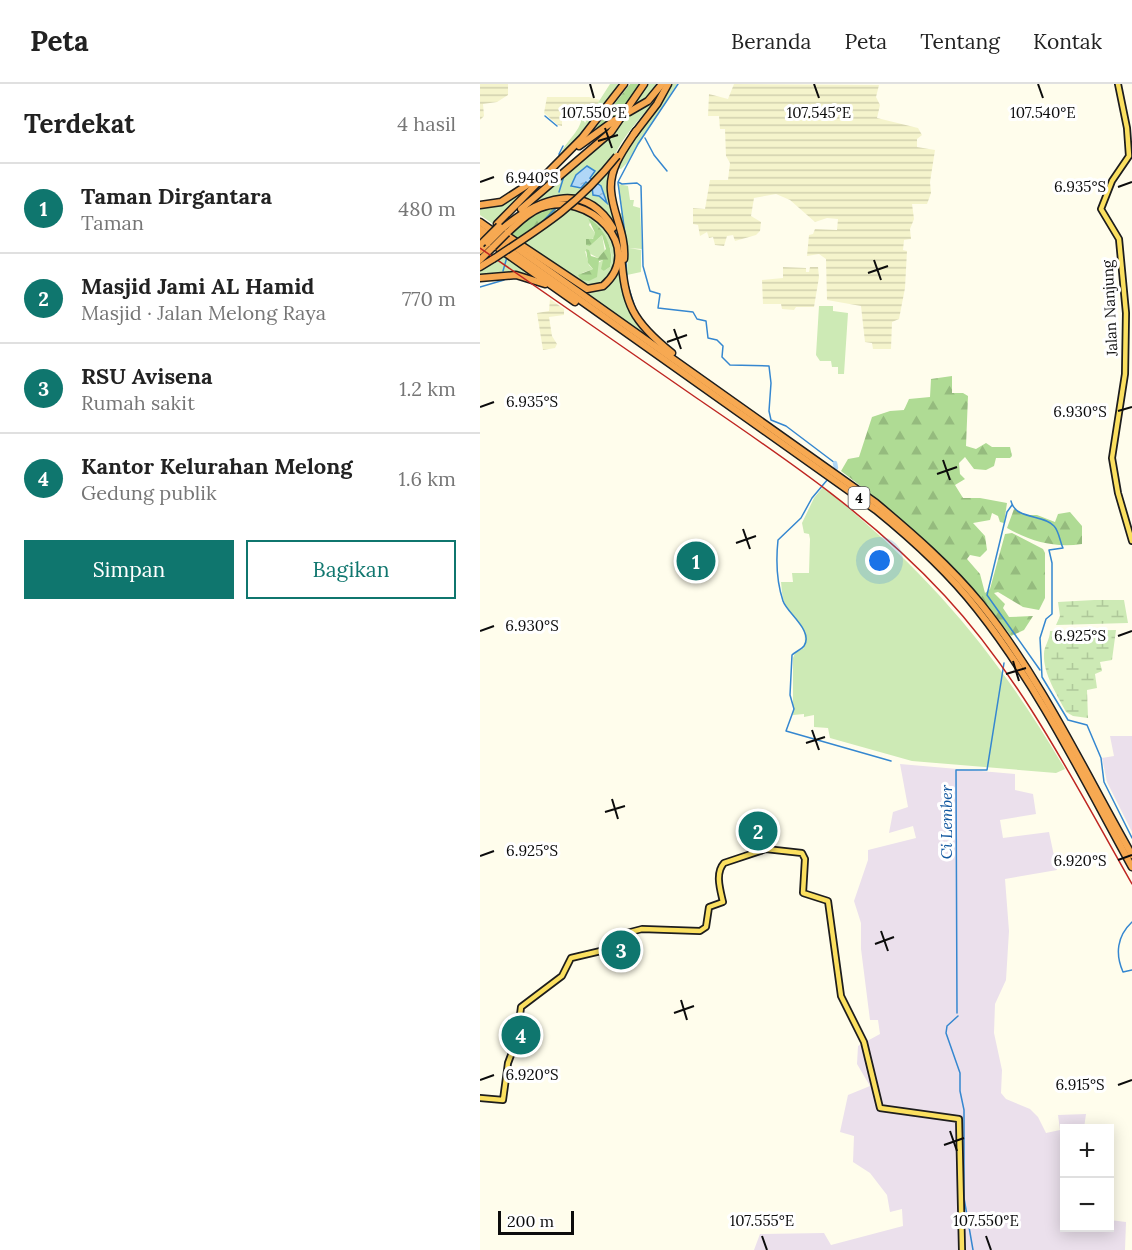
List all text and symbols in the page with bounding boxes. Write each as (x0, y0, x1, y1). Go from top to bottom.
text: Peta (30, 23, 89, 59)
text: Beranda (731, 28, 811, 55)
text: Peta (844, 28, 887, 55)
text: Tentang (920, 28, 1000, 55)
text: Kontak (1033, 28, 1102, 55)
text: 107.550°E (561, 103, 627, 122)
text: 107.545°E (787, 103, 851, 122)
text: 107.540°E (1010, 103, 1076, 122)
text: Terdekat (24, 107, 135, 140)
text: 4 hasil (397, 111, 456, 136)
text: 6.940°S (505, 168, 559, 187)
text: 6.935°S (1054, 177, 1106, 196)
text: Taman Dirgantara (81, 182, 272, 210)
text: 1 (39, 196, 48, 221)
text: 480 m (398, 196, 456, 221)
text: Taman (81, 210, 144, 235)
street label: Jalan Nanjung (1097, 259, 1122, 358)
text: Masjid Jami AL Hamid (81, 272, 315, 300)
text: 2 (38, 286, 49, 311)
text: 770 m (402, 286, 456, 311)
text: Masjid · Jalan Melong Raya (81, 300, 326, 325)
text: RSU Avisena (81, 362, 212, 390)
text: 3 (38, 376, 49, 401)
text: 1.2 km (399, 376, 456, 401)
text: Rumah sakit (81, 390, 195, 415)
text: 6.935°S (506, 392, 558, 411)
text: 6.930°S (1053, 402, 1107, 421)
text: Kantor Kelurahan Melong (81, 452, 353, 480)
text: 4 (38, 466, 49, 491)
text: 1.6 km (399, 466, 456, 491)
text: Gedung publik (81, 480, 217, 505)
road number: 4 (848, 487, 869, 509)
pin: 1 (676, 538, 716, 584)
button: Simpan (24, 540, 234, 599)
button: Bagikan (246, 540, 456, 599)
your location (865, 546, 894, 575)
text: 6.930°S (505, 616, 559, 635)
text: 6.925°S (1054, 626, 1106, 645)
water label: Ci Lember (936, 784, 956, 859)
pin: 2 (738, 808, 778, 854)
text: 6.925°S (506, 841, 558, 860)
text: 6.920°S (1054, 851, 1106, 870)
pin: 3 (602, 928, 640, 972)
pin: 4 (502, 1012, 540, 1058)
text: 6.920°S (506, 1065, 558, 1084)
text: 6.915°S (1055, 1075, 1105, 1094)
map controls (1060, 1124, 1114, 1232)
button: + (1060, 1124, 1114, 1178)
button: − (1060, 1178, 1114, 1232)
scale bar (498, 1208, 574, 1236)
text: 200 m (507, 1211, 554, 1231)
text: 107.555°E (730, 1211, 794, 1230)
text: 107.550°E (953, 1211, 1019, 1230)

